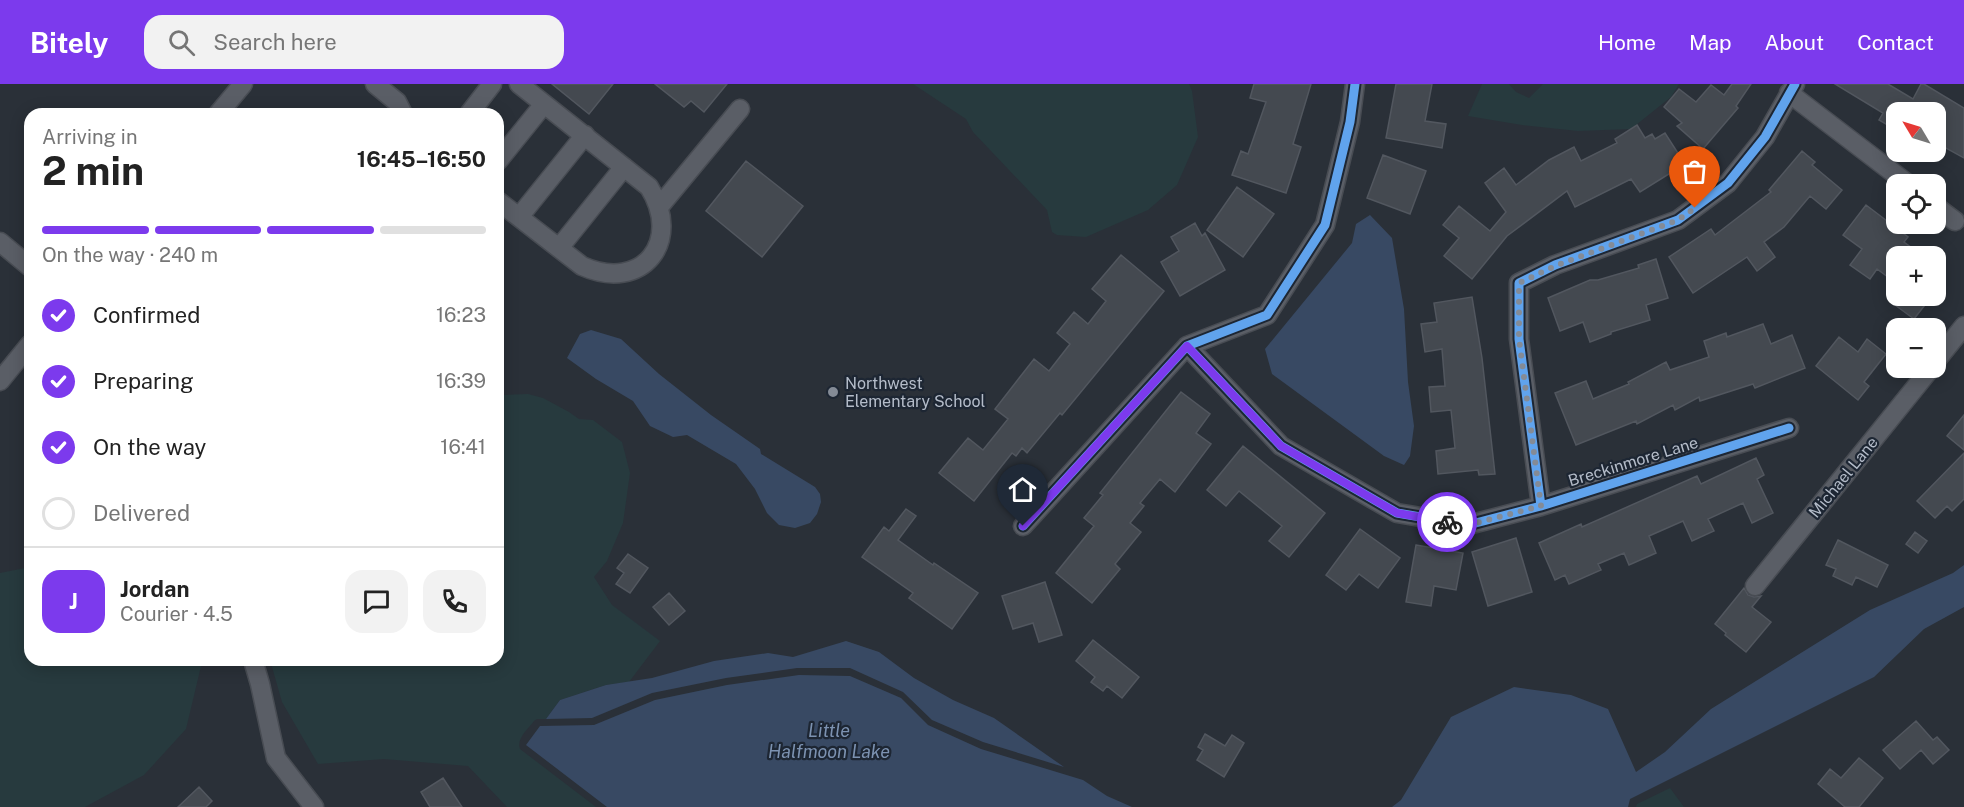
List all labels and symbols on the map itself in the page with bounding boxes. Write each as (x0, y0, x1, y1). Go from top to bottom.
north arrow (1886, 102, 1946, 162)
pin (1669, 146, 1720, 208)
place label: Northwest Elementary School (845, 374, 986, 411)
marker: Northwest Elementary School (826, 385, 840, 399)
street label: Breckinmore Lane (1566, 433, 1700, 490)
street label: Michael Lane (1805, 433, 1882, 522)
pin (997, 464, 1048, 526)
courier (1417, 492, 1477, 552)
water label: Little Halfmoon Lake (768, 720, 890, 762)

